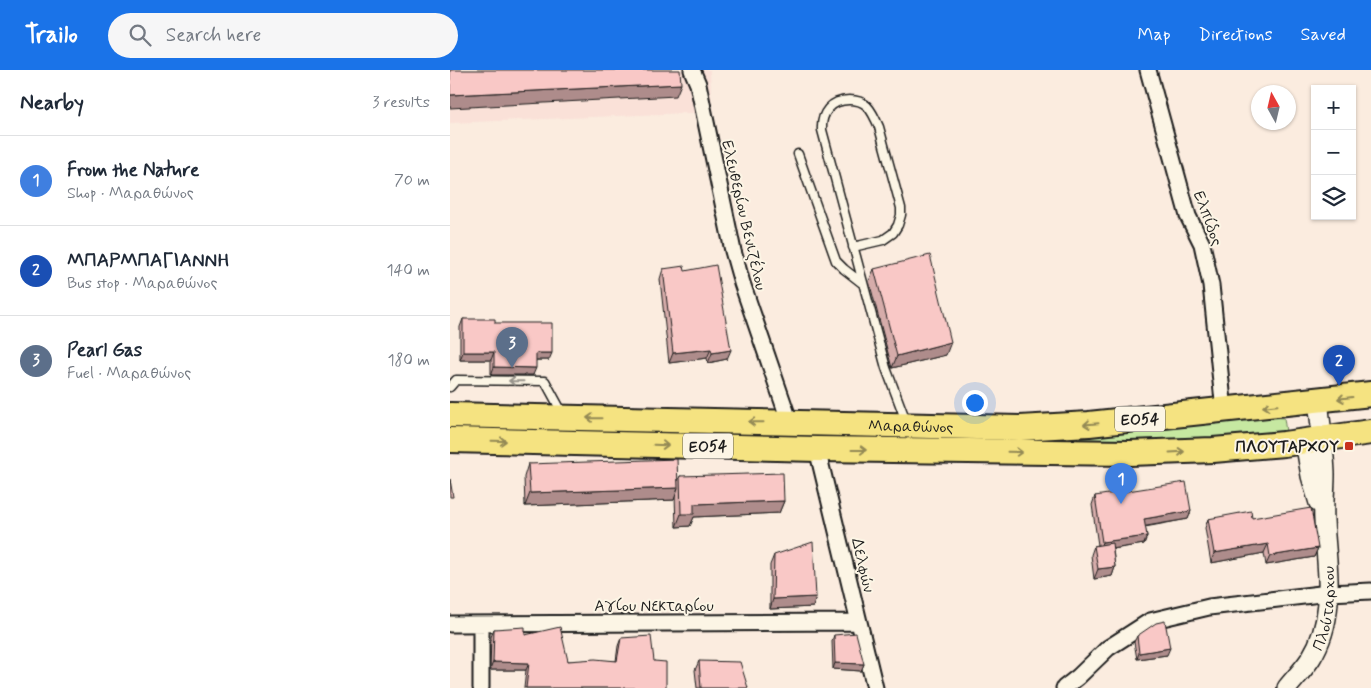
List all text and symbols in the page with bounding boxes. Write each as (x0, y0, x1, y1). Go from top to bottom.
search box (108, 13, 458, 58)
text: Trailo (25, 20, 78, 51)
icon: search (126, 21, 154, 49)
text: Search here (166, 23, 261, 48)
text: Map (1138, 23, 1171, 47)
text: Directions (1199, 23, 1273, 47)
text: Saved (1301, 23, 1346, 47)
north arrow (1251, 85, 1296, 130)
map controls (1311, 85, 1356, 220)
button: + (1311, 85, 1356, 130)
text: Nearby (20, 89, 84, 117)
text: 3 results (372, 92, 430, 113)
button: − (1311, 130, 1356, 175)
street label: Ελευθερίου Βενιζέλου (716, 138, 772, 292)
text: From the Nature (67, 158, 199, 183)
text: 1 (32, 170, 40, 191)
text: 70 m (394, 170, 430, 191)
button: layers (1311, 175, 1356, 220)
text: Shop · Μαραθώνος (67, 183, 194, 204)
street label: Ελπίδος (1188, 188, 1227, 249)
text: ΜΠΑΡΜΠΑΓΙΑΝΝΗ (67, 248, 230, 273)
text: 2 (32, 260, 40, 281)
text: 140 m (386, 260, 430, 281)
text: Bus stop · Μαραθώνος (67, 273, 217, 294)
pin: 3 (496, 327, 528, 368)
text: Pearl Gas (67, 338, 142, 363)
pin: 2 (1323, 345, 1355, 386)
text: 3 (32, 350, 40, 371)
text: 180 m (387, 350, 430, 371)
text: Fuel · Μαραθώνος (67, 363, 191, 384)
one-way arrow (509, 376, 525, 386)
your location (962, 390, 988, 416)
one-way arrow (1337, 393, 1353, 403)
one-way arrow (1262, 401, 1278, 411)
road number: ΕΟ54 (1115, 406, 1165, 432)
one-way arrow (586, 413, 602, 423)
street label: Μαραθώνος (868, 416, 954, 438)
one-way arrow (748, 417, 764, 427)
one-way arrow (1083, 419, 1099, 429)
road number: ΕΟ54 (683, 434, 733, 458)
one-way arrow (490, 437, 506, 446)
place label: ΠΛΟΥΤΑΡΧΟΥ (1235, 437, 1339, 458)
one-way arrow (652, 440, 669, 450)
marker: ΠΛΟΥΤΑΡΧΟΥ (1343, 440, 1355, 452)
one-way arrow (850, 445, 866, 455)
one-way arrow (1007, 447, 1023, 456)
one-way arrow (1169, 447, 1185, 457)
pin: 1 (1105, 463, 1137, 504)
street label: Δελφών (846, 536, 879, 595)
street label: Πλούταρχου (1308, 565, 1340, 654)
street label: Αγίου Νεκταρίου (594, 596, 714, 617)

